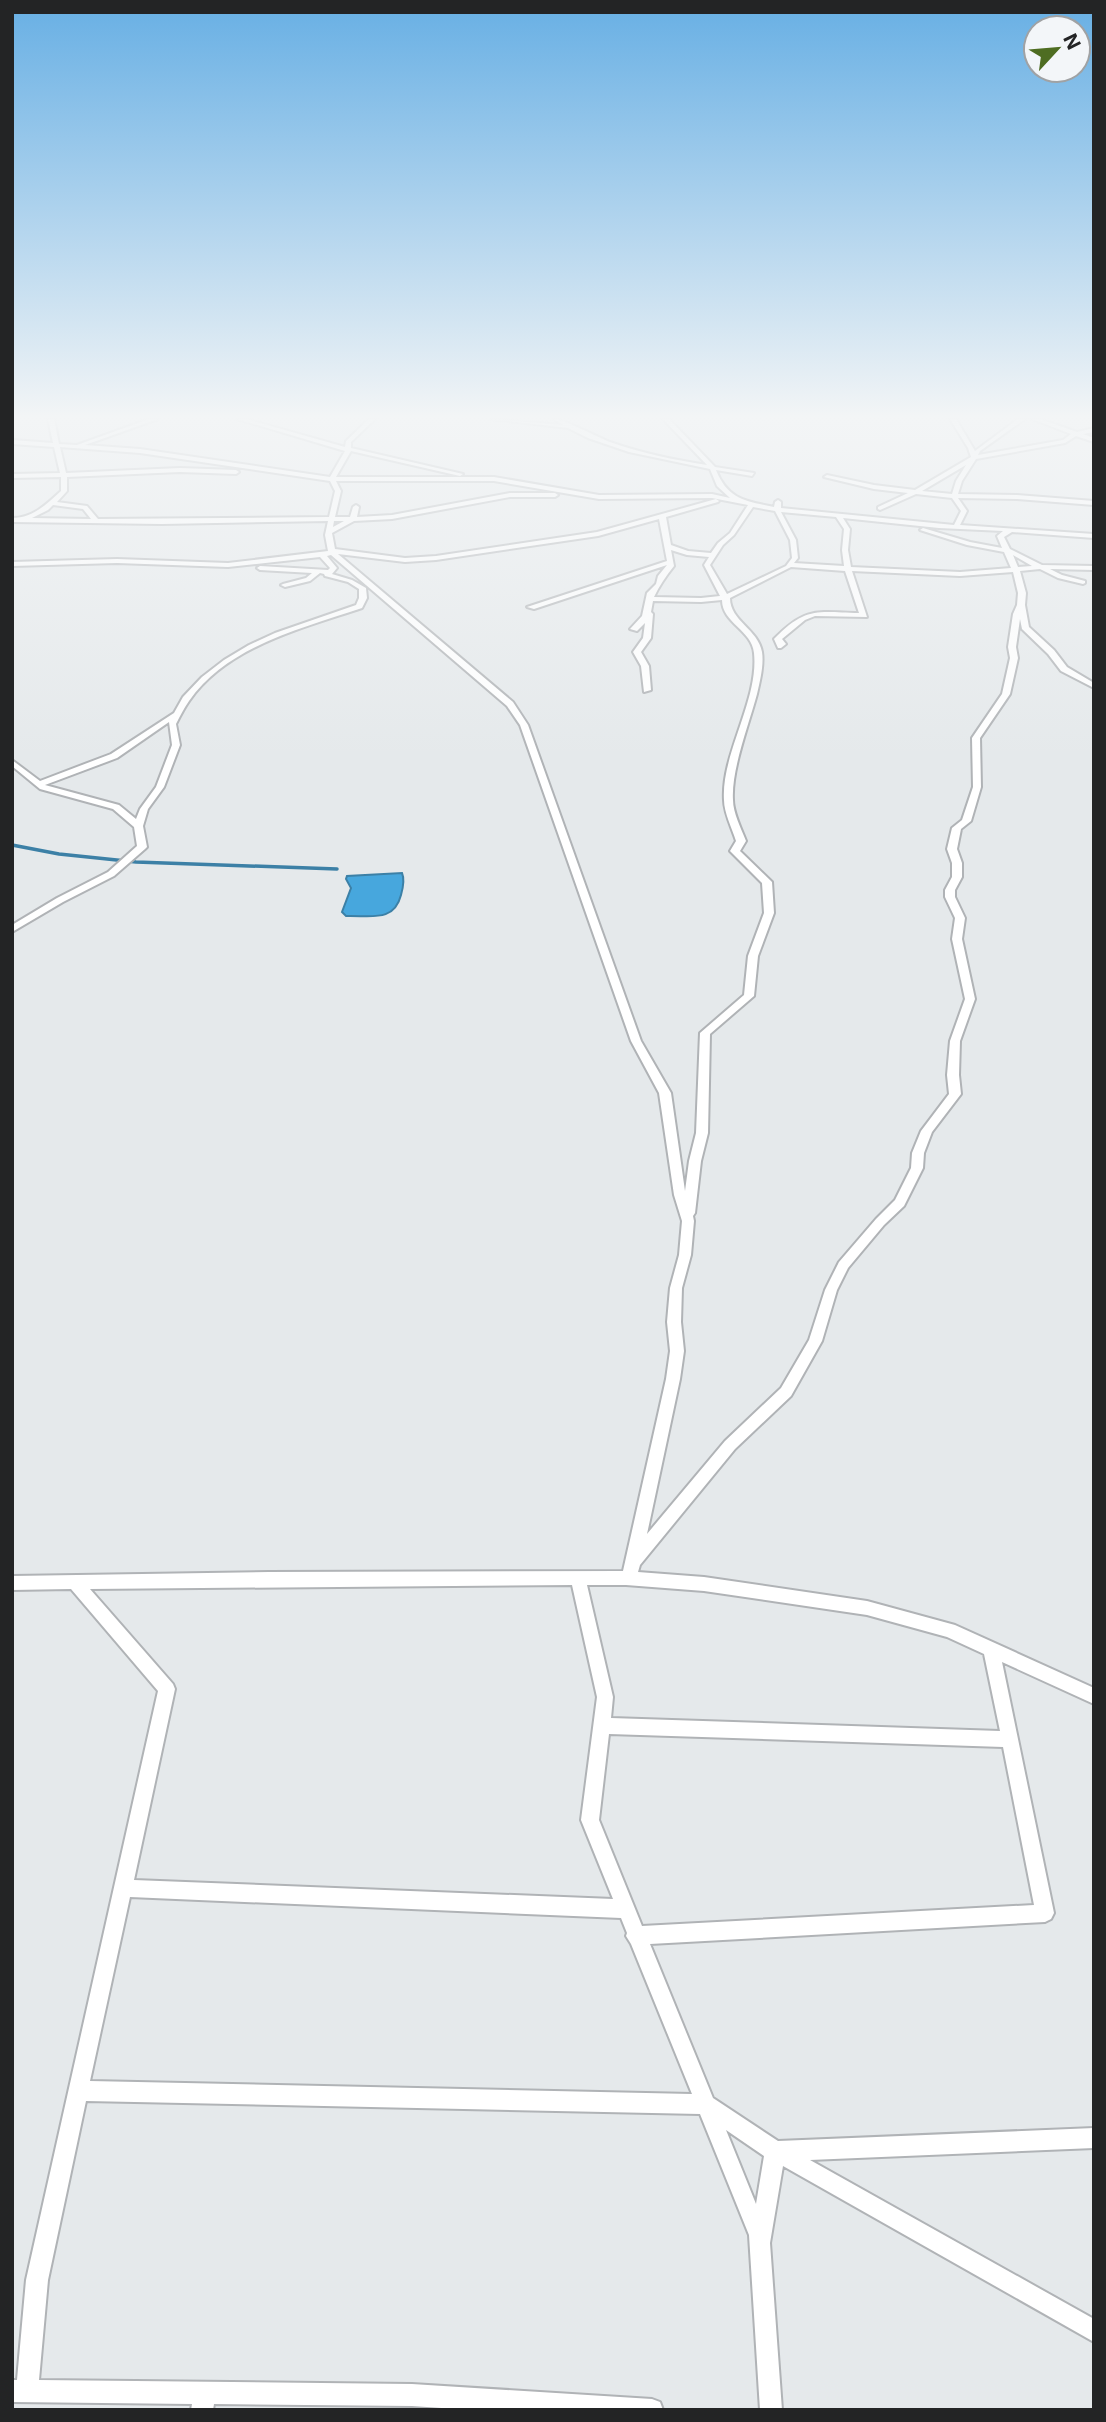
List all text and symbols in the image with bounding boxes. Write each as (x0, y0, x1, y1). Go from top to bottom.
north arrow (1022, 14, 1092, 84)
text: N (1058, 30, 1085, 53)

